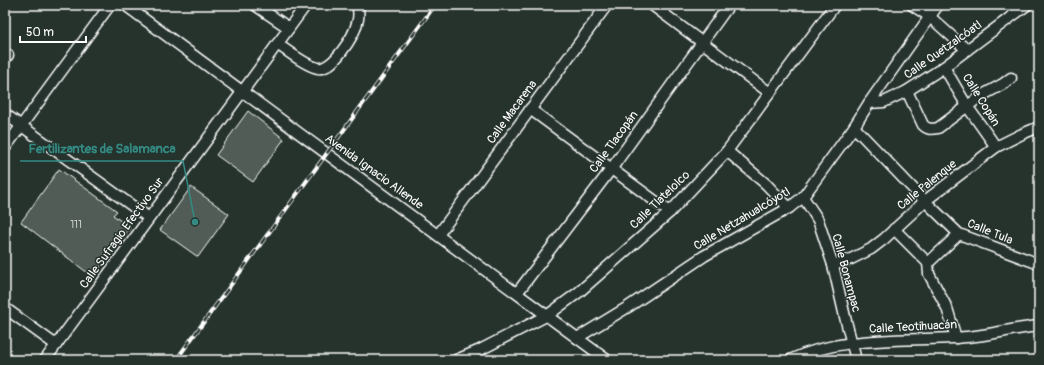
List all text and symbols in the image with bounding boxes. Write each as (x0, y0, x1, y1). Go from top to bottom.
scale bar (20, 18, 86, 44)
street label: Calle Quetzalcóatl (901, 18, 985, 82)
text: 50 m (26, 25, 54, 40)
street label: Calle Copán (959, 71, 1003, 129)
street label: Calle Macarena (484, 77, 540, 147)
street label: Calle Tlacopán (586, 108, 642, 176)
street label: Avenida Ignacio Allende (322, 131, 426, 213)
callout: Fertilizantes de Salamanca (20, 136, 183, 161)
text: Fertilizantes de Salamanca (28, 141, 176, 157)
street label: Calle Palenque (894, 157, 960, 213)
street label: Calle Tlatelolco (627, 167, 693, 232)
street label: Calle Sufragio Efectivo Sur (77, 174, 168, 291)
street label: Calle Netzahualcóyotl (691, 184, 793, 254)
street label: Calle Tula (965, 216, 1015, 248)
house number: 111 (70, 219, 82, 231)
street label: Calle Bonampac (828, 232, 864, 314)
street label: Calle Teotihuacán (869, 317, 958, 337)

